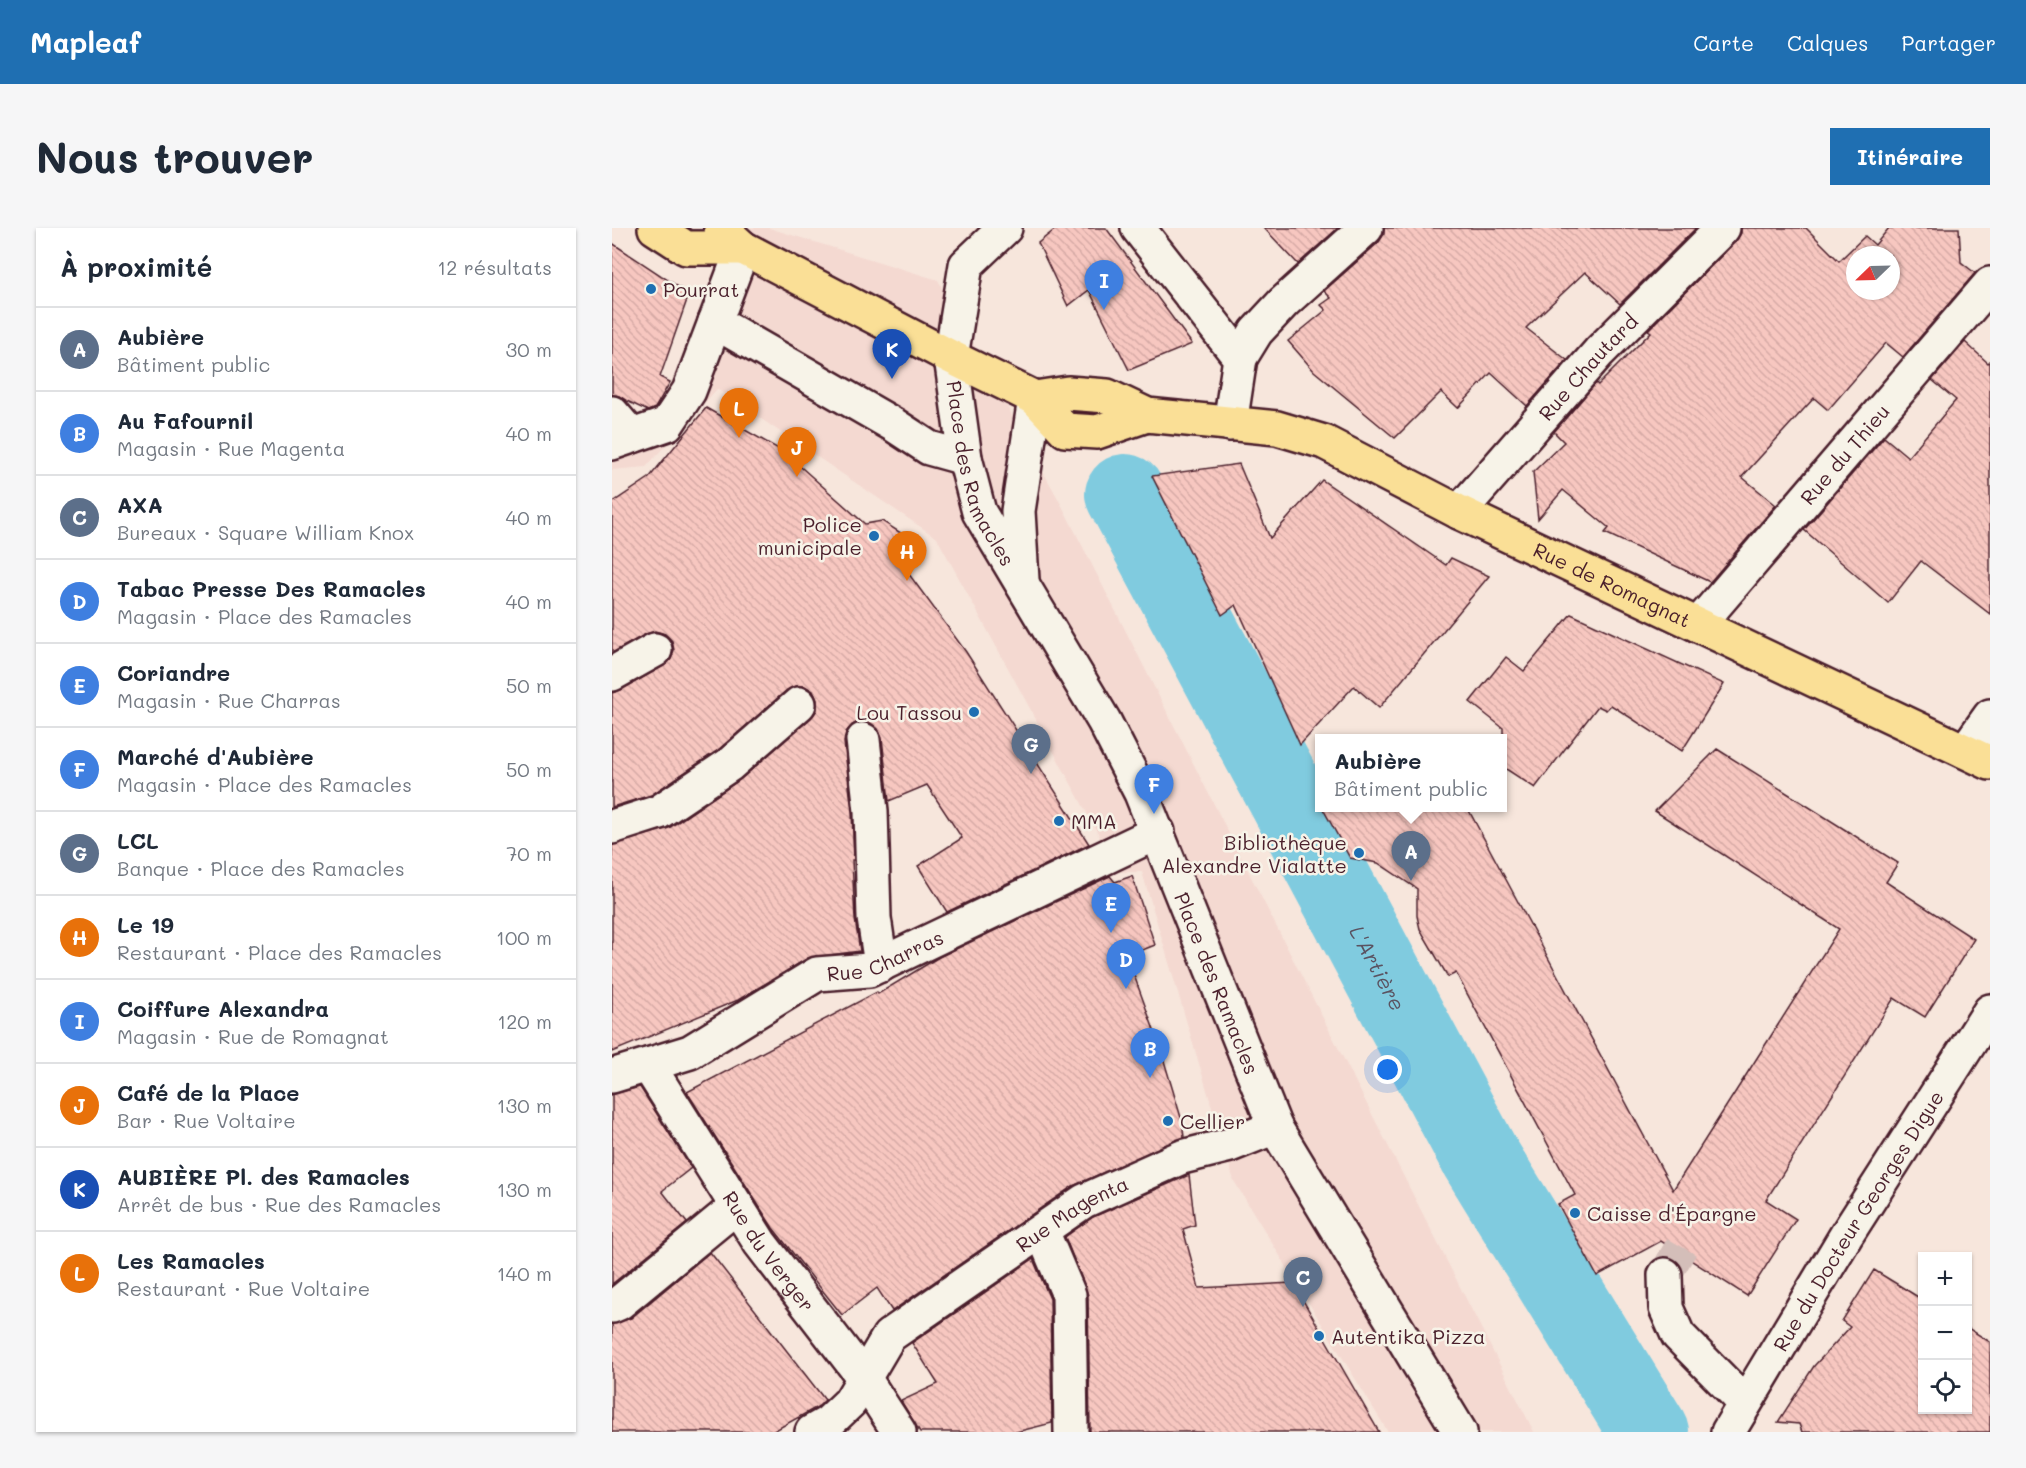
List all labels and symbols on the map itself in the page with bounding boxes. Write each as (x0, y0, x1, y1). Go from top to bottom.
north arrow (1846, 246, 1900, 300)
pin: I (1084, 260, 1124, 310)
place label: Pourrat (663, 276, 739, 302)
marker: Pourrat (644, 282, 658, 296)
street label: Rue Chautard (1532, 308, 1643, 426)
pin: K (872, 330, 912, 379)
street label: Place des Ramacles (941, 379, 1021, 570)
pin: L (720, 388, 758, 438)
street label: Rue du Thieu (1794, 398, 1895, 510)
pin: J (778, 428, 816, 477)
place label: Police municipale (758, 511, 862, 560)
marker: Police municipale (867, 529, 881, 543)
pin: H (888, 532, 926, 581)
street label: Rue de Romagnat (1529, 536, 1695, 633)
place label: Lou Tassou (856, 699, 962, 725)
marker: Lou Tassou (967, 705, 981, 719)
pin: G (1012, 724, 1050, 774)
pin: F (1134, 764, 1174, 814)
place label: MMA (1071, 808, 1117, 834)
marker: MMA (1052, 814, 1066, 828)
place label: Bibliothèque Alexandre Vialatte (1162, 829, 1347, 878)
pin: A (1392, 832, 1430, 881)
marker: Bibliothèque Alexandre Vialatte (1352, 846, 1366, 860)
pin: E (1092, 884, 1130, 933)
street label: Place des Ramacles (1169, 888, 1265, 1078)
water label: L'Artière (1345, 920, 1412, 1015)
street label: Rue Charras (826, 924, 947, 986)
pin: D (1106, 940, 1146, 989)
pin: B (1130, 1028, 1170, 1078)
your location (1373, 1055, 1402, 1084)
street label: Rue du Docteur Georges Digue (1767, 1085, 1949, 1356)
place label: Cellier (1180, 1108, 1245, 1134)
marker: Cellier (1161, 1114, 1175, 1128)
street label: Rue Magenta (1011, 1170, 1132, 1257)
street label: Rue du Verger (717, 1186, 821, 1316)
place label: Caisse d'Épargne (1587, 1200, 1757, 1226)
marker: Caisse d'Épargne (1568, 1206, 1582, 1220)
pin: C (1284, 1258, 1322, 1307)
place label: Autentika Pizza (1331, 1323, 1485, 1349)
marker: Autentika Pizza (1312, 1329, 1326, 1343)

